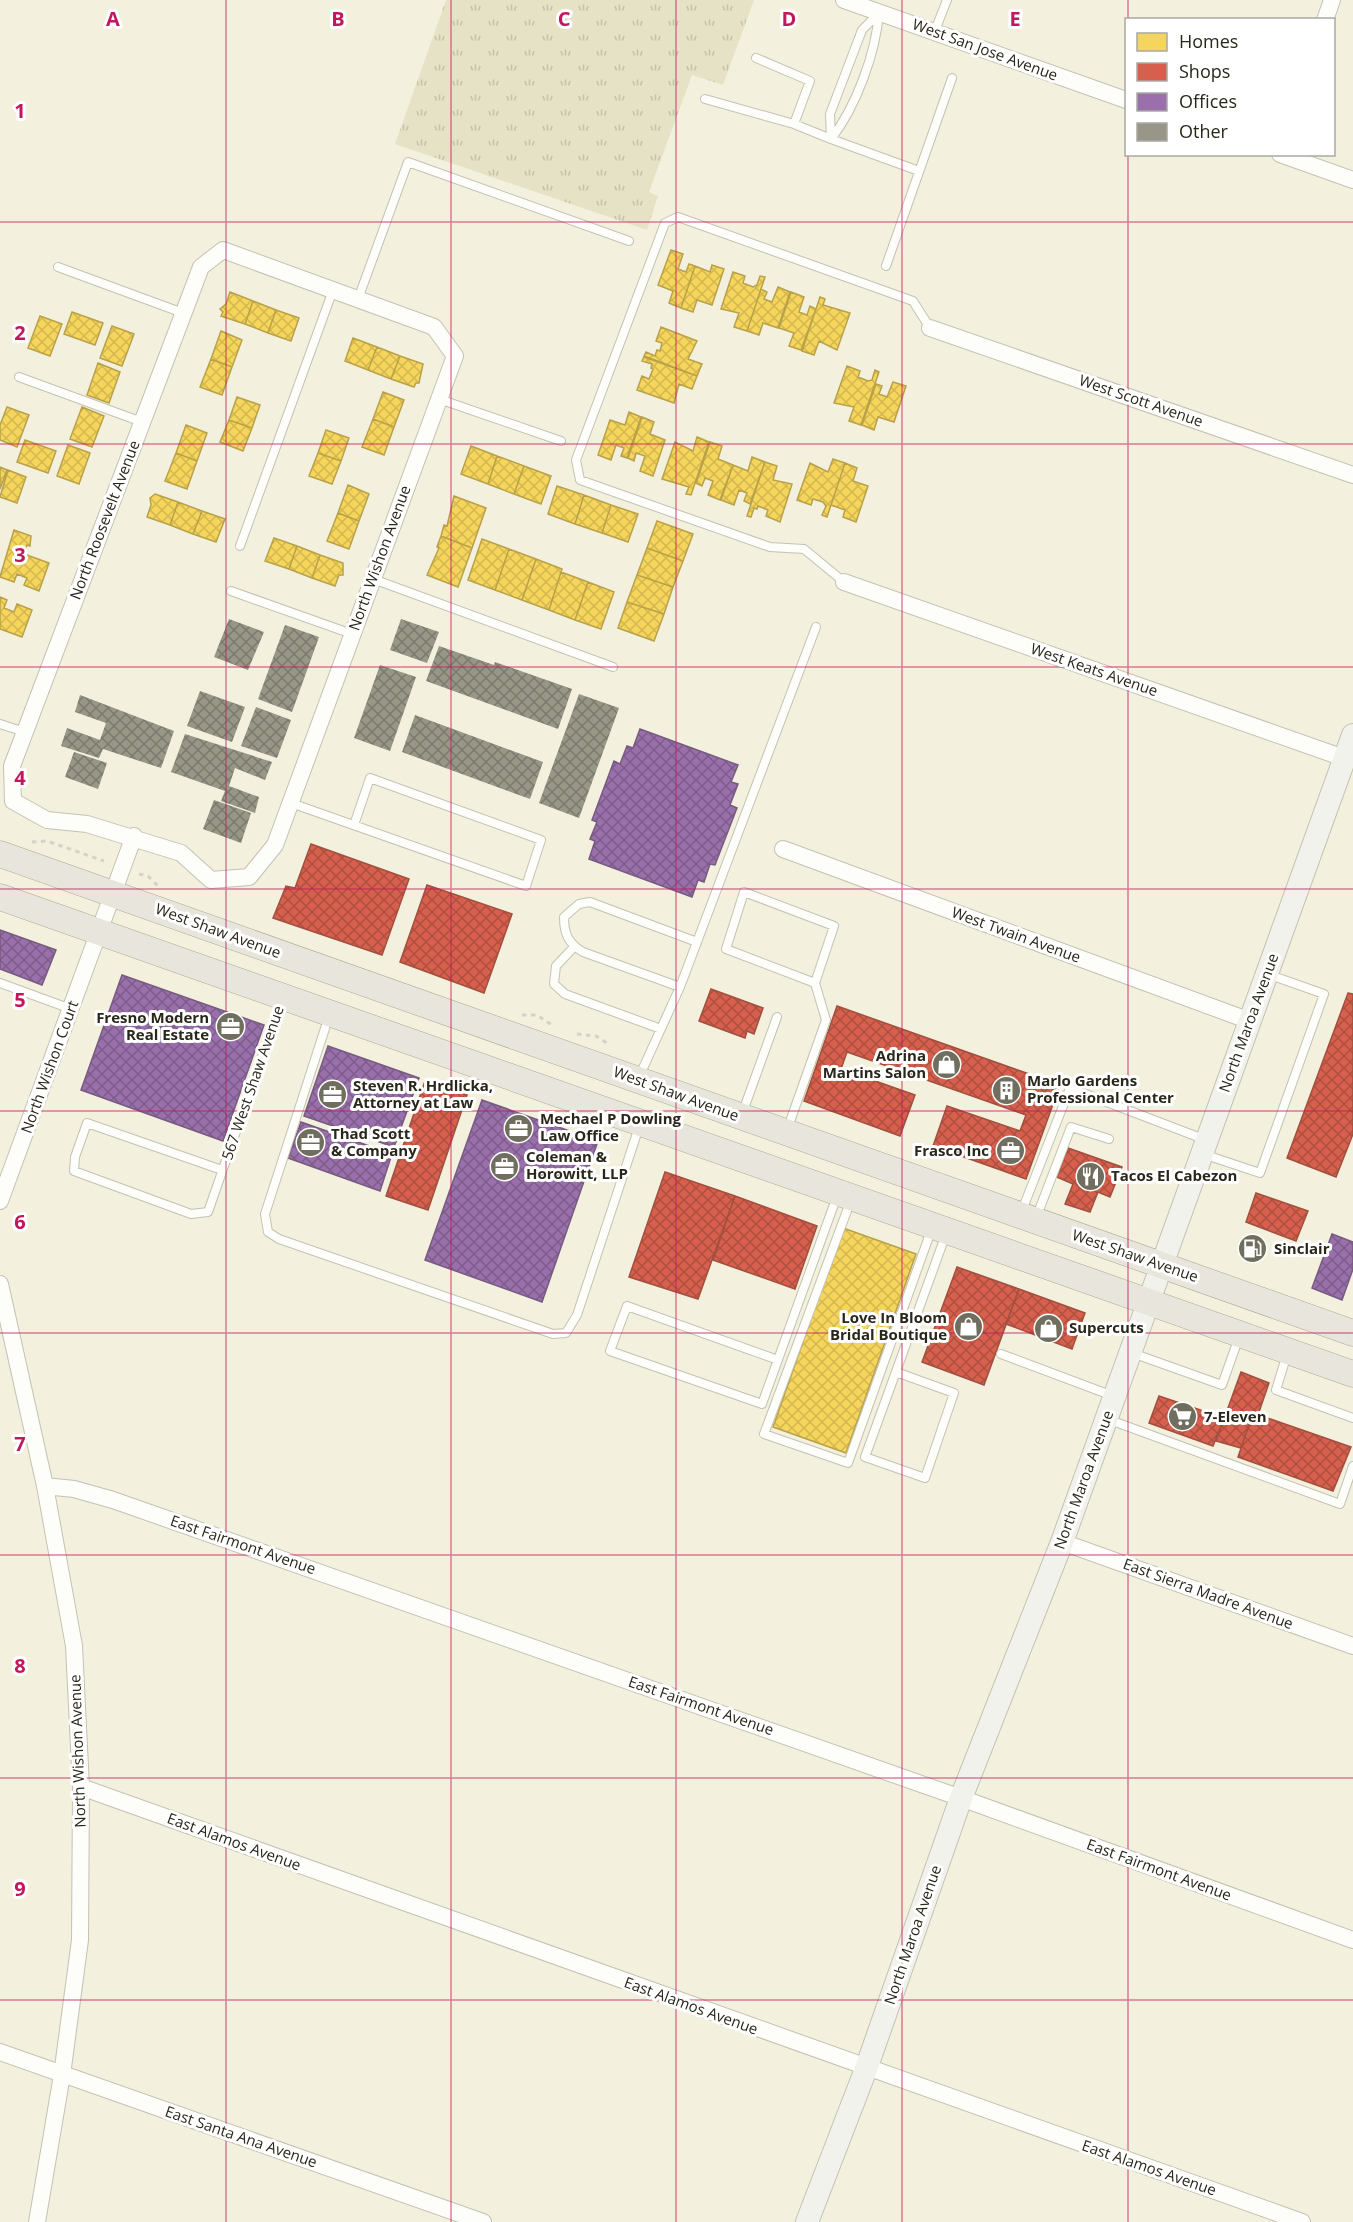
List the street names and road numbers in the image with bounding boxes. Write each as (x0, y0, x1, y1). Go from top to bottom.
street label: West San Jose Avenue (910, 13, 1061, 85)
street label: West Scott Avenue (1077, 369, 1206, 431)
street label: North Roosevelt Avenue (64, 437, 144, 602)
street label: North Wishon Avenue (343, 482, 415, 633)
street label: West Keats Avenue (1028, 638, 1161, 700)
street label: West Shaw Avenue (153, 898, 284, 962)
street label: West Twain Avenue (949, 901, 1084, 967)
street label: North Maroa Avenue (1214, 950, 1282, 1095)
street label: North Wishon Court (16, 997, 82, 1136)
street label: 567 West Shaw Avenue (216, 1003, 288, 1162)
street label: West Shaw Avenue (611, 1061, 742, 1125)
street label: West Shaw Avenue (1070, 1224, 1201, 1286)
street label: North Maroa Avenue (1049, 1407, 1117, 1552)
street label: East Fairmont Avenue (168, 1510, 319, 1578)
street label: East Sierra Madre Avenue (1121, 1553, 1296, 1633)
street label: East Fairmont Avenue (626, 1671, 777, 1739)
street label: North Wishon Avenue (64, 1674, 90, 1828)
street label: East Alamos Avenue (165, 1808, 304, 1875)
street label: East Fairmont Avenue (1084, 1834, 1234, 1905)
street label: North Maroa Avenue (879, 1862, 945, 2007)
street label: East Alamos Avenue (622, 1972, 761, 2039)
street label: East Santa Ana Avenue (163, 2101, 320, 2171)
street label: East Alamos Avenue (1079, 2135, 1219, 2199)

